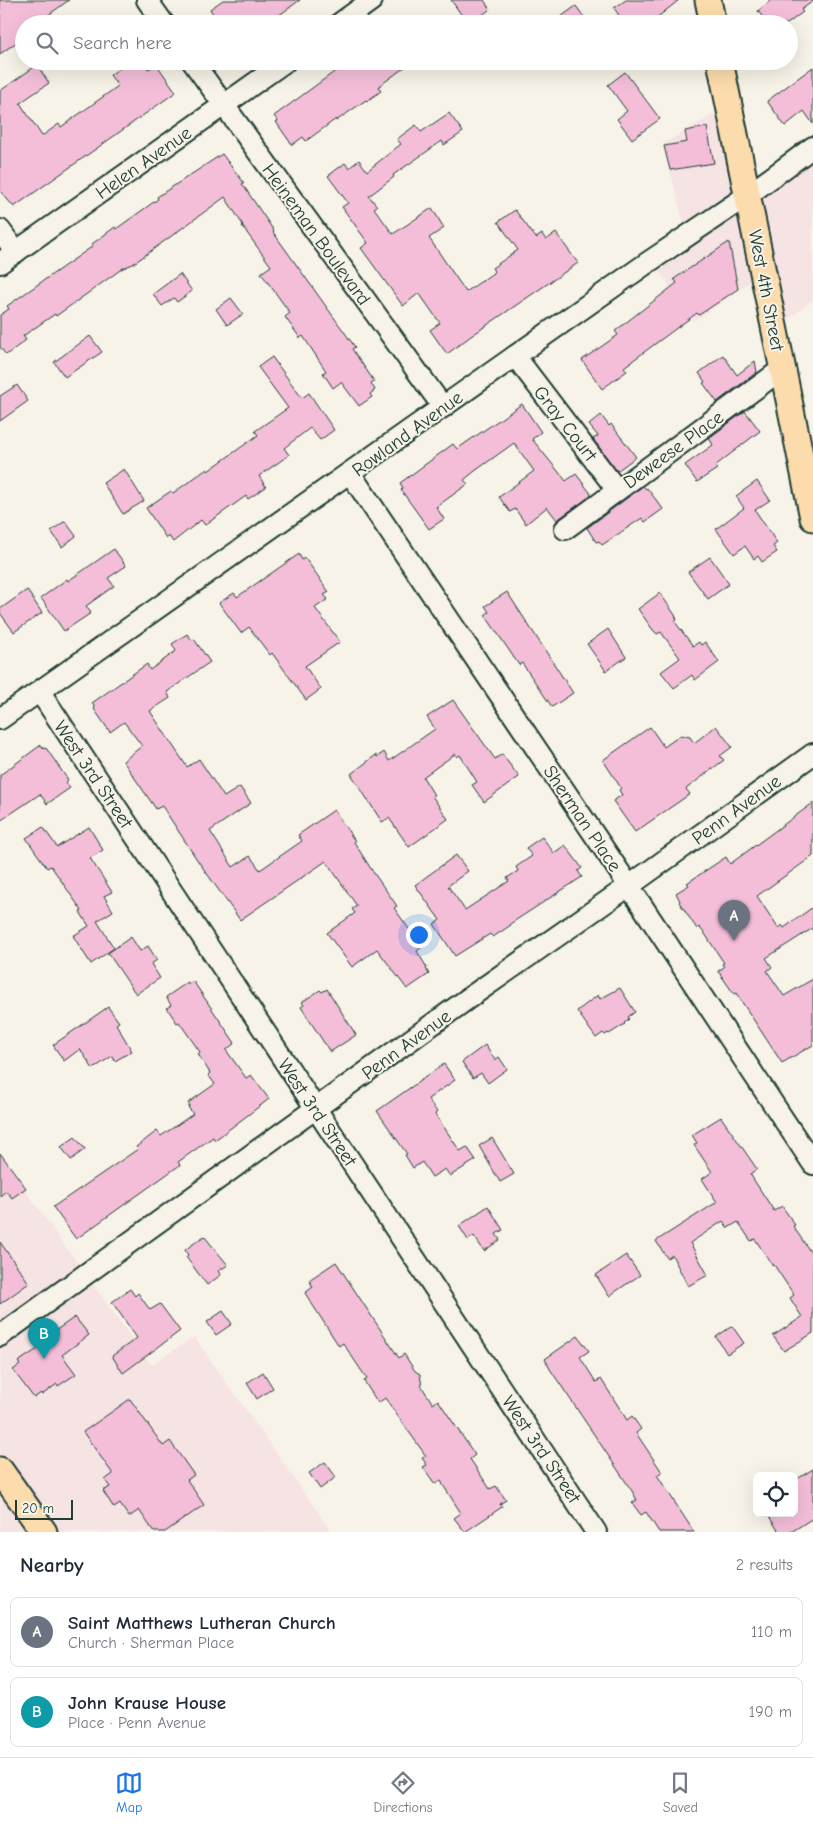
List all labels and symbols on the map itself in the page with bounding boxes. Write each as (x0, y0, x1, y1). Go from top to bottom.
street label: Helen Avenue (92, 122, 196, 204)
street label: Heineman Boulevard (257, 160, 375, 310)
street label: West 4th Street (743, 228, 789, 353)
street label: Gray Court (529, 381, 602, 466)
street label: Rowland Avenue (348, 386, 467, 481)
street label: Deweese Place (619, 406, 728, 494)
street label: West 3rd Street (49, 717, 138, 833)
street label: Sherman Place (539, 761, 626, 876)
street label: Penn Avenue (688, 770, 785, 849)
pin: A (718, 900, 750, 941)
your location (406, 922, 432, 948)
street label: Penn Avenue (358, 1005, 455, 1084)
street label: West 3rd Street (273, 1055, 362, 1171)
pin: B (28, 1318, 60, 1359)
street label: West 3rd Street (497, 1392, 586, 1508)
scale bar (15, 1497, 72, 1520)

